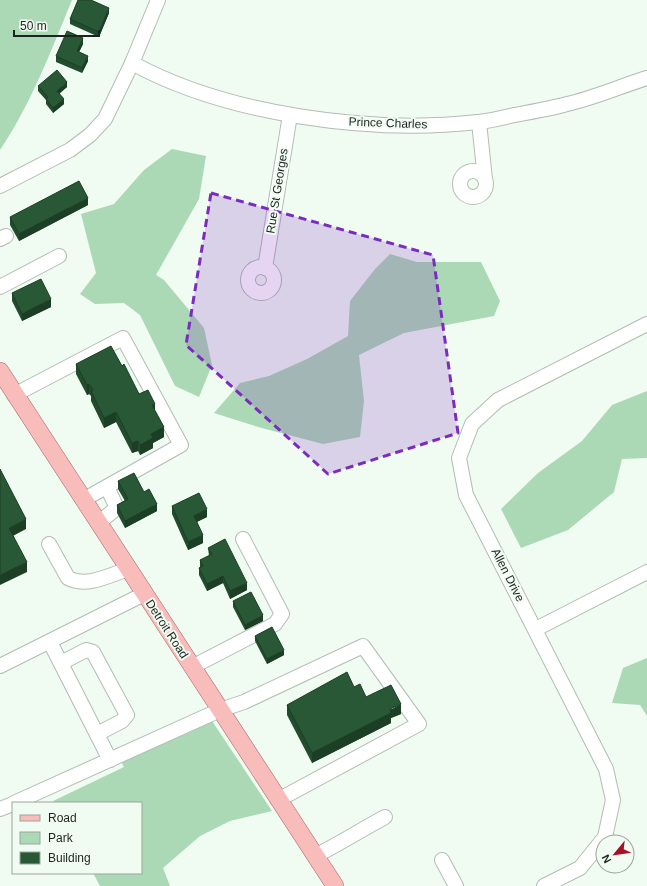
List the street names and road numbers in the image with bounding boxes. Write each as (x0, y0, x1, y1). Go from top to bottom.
street label: Prince Charles (348, 115, 428, 131)
street label: Rue St Georges (263, 147, 291, 235)
street label: Allen Drive (489, 546, 528, 604)
street label: Detroit Road (143, 597, 191, 661)

